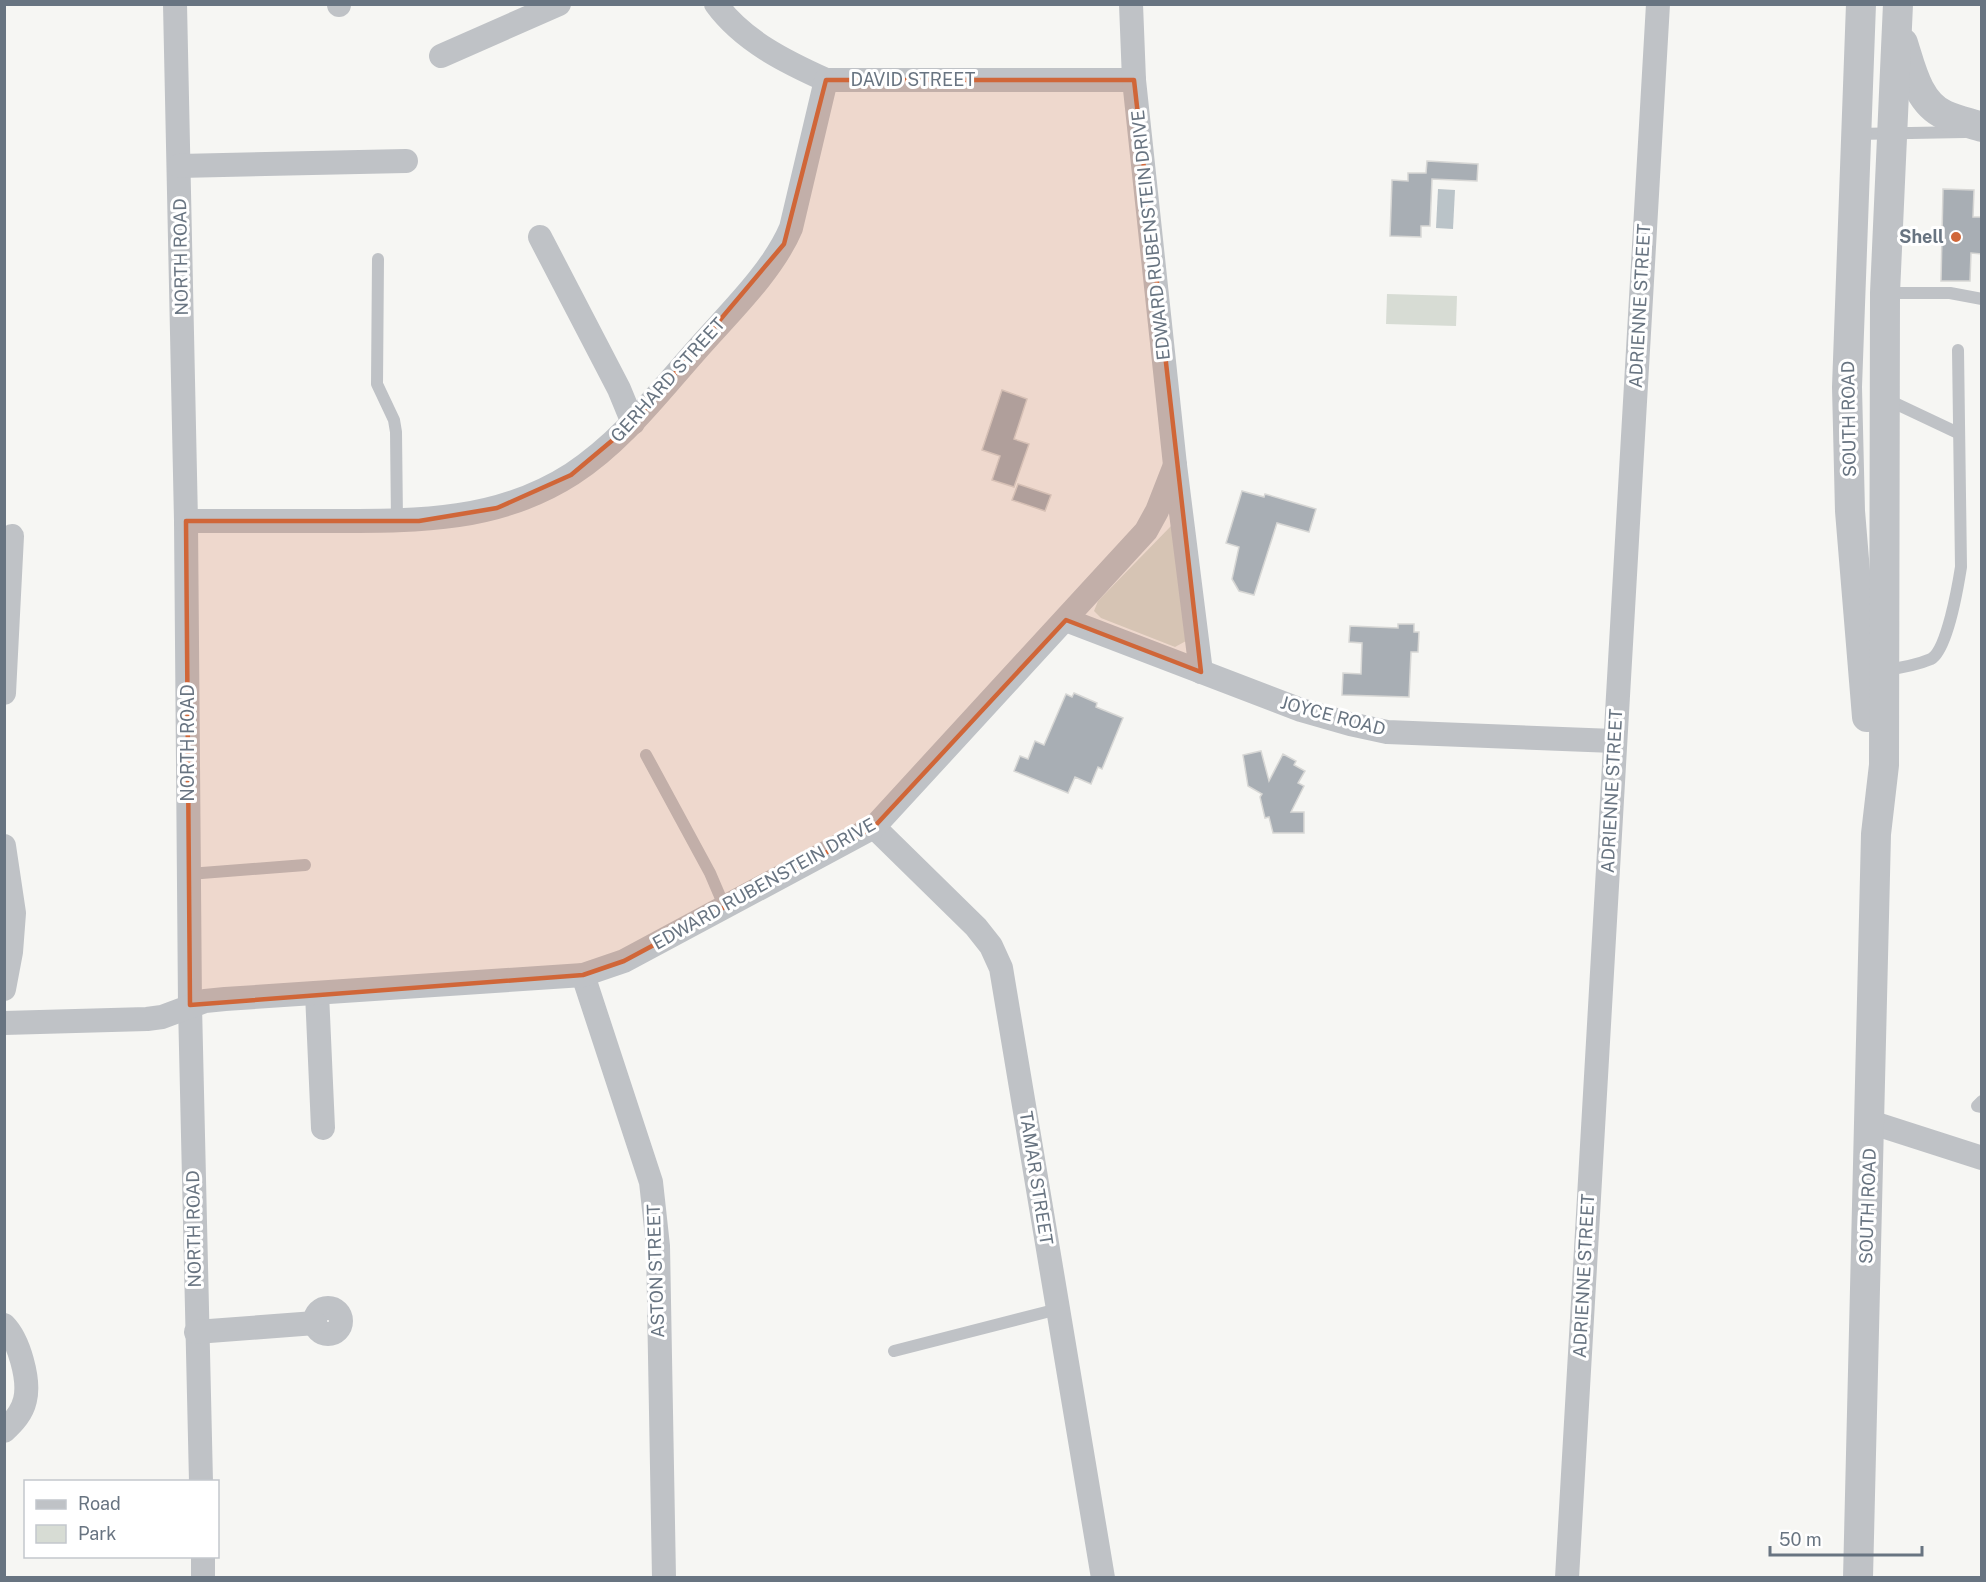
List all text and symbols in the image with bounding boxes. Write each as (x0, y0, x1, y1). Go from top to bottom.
street label: DAVID STREET (851, 69, 976, 90)
street label: EDWARD RUBENSTEIN DRIVE (1127, 109, 1174, 361)
street label: NORTH ROAD (169, 198, 192, 316)
street label: ADRIENNE STREET (1625, 223, 1654, 389)
place label: Shell (1899, 226, 1944, 247)
marker: Shell (1949, 230, 1963, 244)
street label: GERHARD STREET (606, 313, 729, 446)
street label: SOUTH ROAD (1837, 361, 1860, 477)
street label: NORTH ROAD (177, 684, 198, 802)
street label: JOYCE ROAD (1278, 691, 1388, 740)
street label: ADRIENNE STREET (1597, 708, 1626, 874)
street label: EDWARD RUBENSTEIN DRIVE (649, 813, 879, 954)
street label: TAMAR STREET (1016, 1110, 1057, 1247)
street label: SOUTH ROAD (1855, 1148, 1880, 1264)
street label: NORTH ROAD (182, 1170, 205, 1288)
street label: ADRIENNE STREET (1569, 1193, 1598, 1359)
street label: ASTON STREET (643, 1203, 668, 1338)
legend (24, 1480, 219, 1558)
text: Road (78, 1493, 121, 1514)
scale bar (1770, 1519, 1922, 1557)
text: Park (78, 1523, 116, 1544)
text: 50 m (1779, 1529, 1822, 1550)

